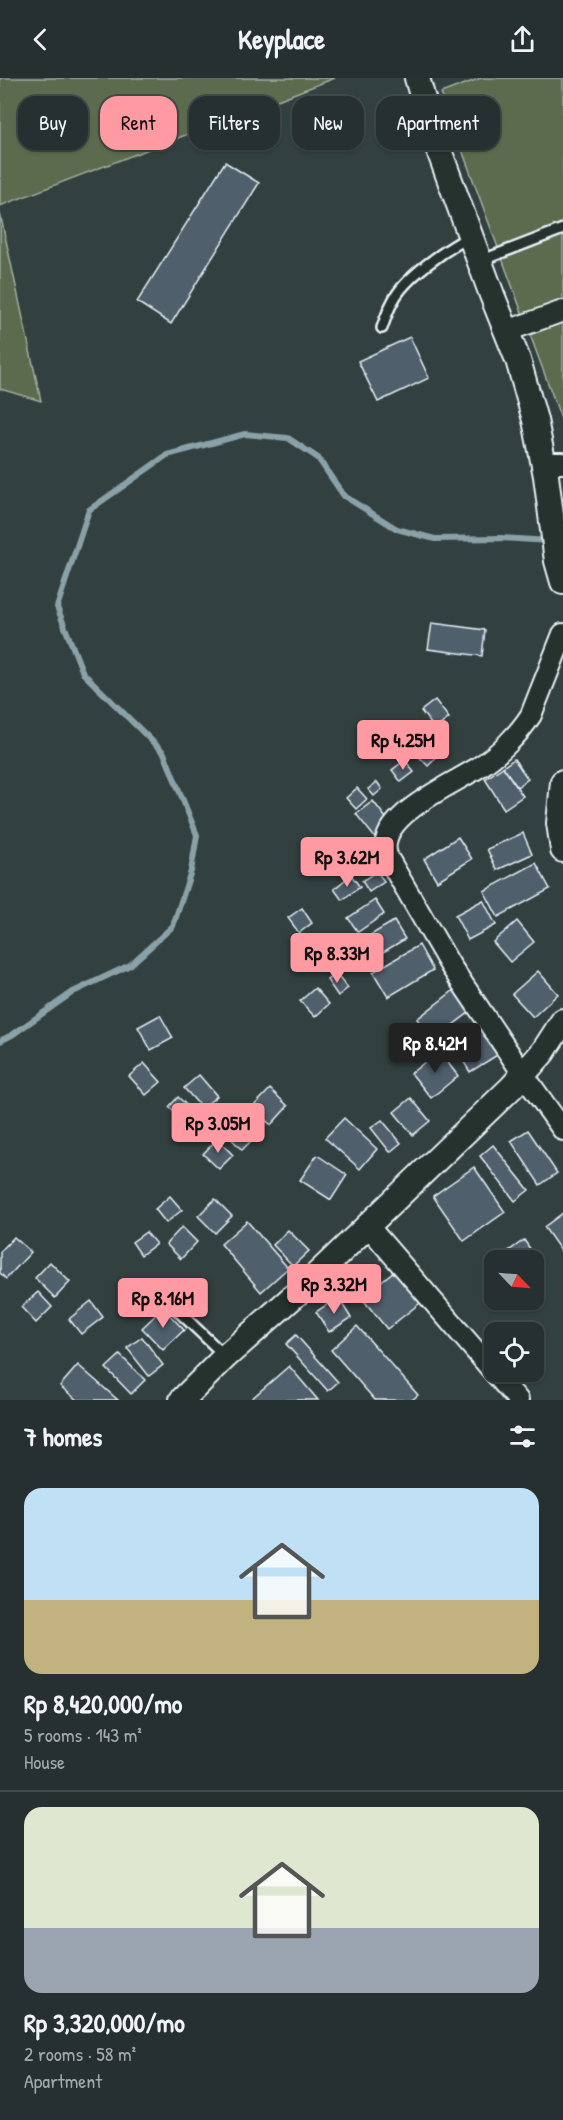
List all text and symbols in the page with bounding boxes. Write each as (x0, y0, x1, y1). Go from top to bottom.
text: Keyplace (238, 21, 325, 57)
icon: back (24, 23, 57, 56)
icon: share (506, 23, 539, 56)
chip: Buy (18, 96, 88, 150)
chip: Rent (100, 96, 177, 150)
chip: Filters (189, 96, 280, 150)
chip: New (292, 96, 364, 150)
chip: Apartment (376, 96, 500, 150)
pin: Rp 4.25M (341, 720, 465, 771)
text: Rp 4.25M (371, 726, 435, 753)
pin: Rp 3.62M (285, 837, 409, 888)
text: Rp 3.62M (315, 843, 379, 870)
pin: Rp 8.33M (275, 933, 399, 984)
text: Rp 8.33M (305, 939, 370, 966)
pin: Rp 8.42M (373, 1023, 497, 1074)
text: Rp 8.42M (403, 1029, 467, 1056)
pin: Rp 3.05M (156, 1103, 280, 1154)
text: Rp 3.05M (186, 1109, 250, 1136)
north arrow (484, 1250, 544, 1310)
map controls (484, 1250, 544, 1382)
pin: Rp 3.32M (272, 1264, 396, 1315)
text: Rp 3.32M (301, 1270, 367, 1297)
pin: Rp 8.16M (101, 1278, 225, 1329)
text: Rp 8.16M (132, 1284, 194, 1311)
button: locate (484, 1322, 544, 1382)
text: 7 homes (24, 1419, 102, 1454)
icon: filters (506, 1420, 539, 1453)
icon: home (228, 1527, 336, 1635)
text: Rp 8,420,000/mo (24, 1686, 182, 1721)
text: 5 rooms · 143 m² (24, 1721, 142, 1748)
text: House (24, 1748, 65, 1775)
icon: home (228, 1846, 336, 1954)
text: Rp 3,320,000/mo (24, 2005, 185, 2040)
text: 2 rooms · 58 m² (24, 2040, 136, 2067)
text: Apartment (24, 2067, 102, 2094)

